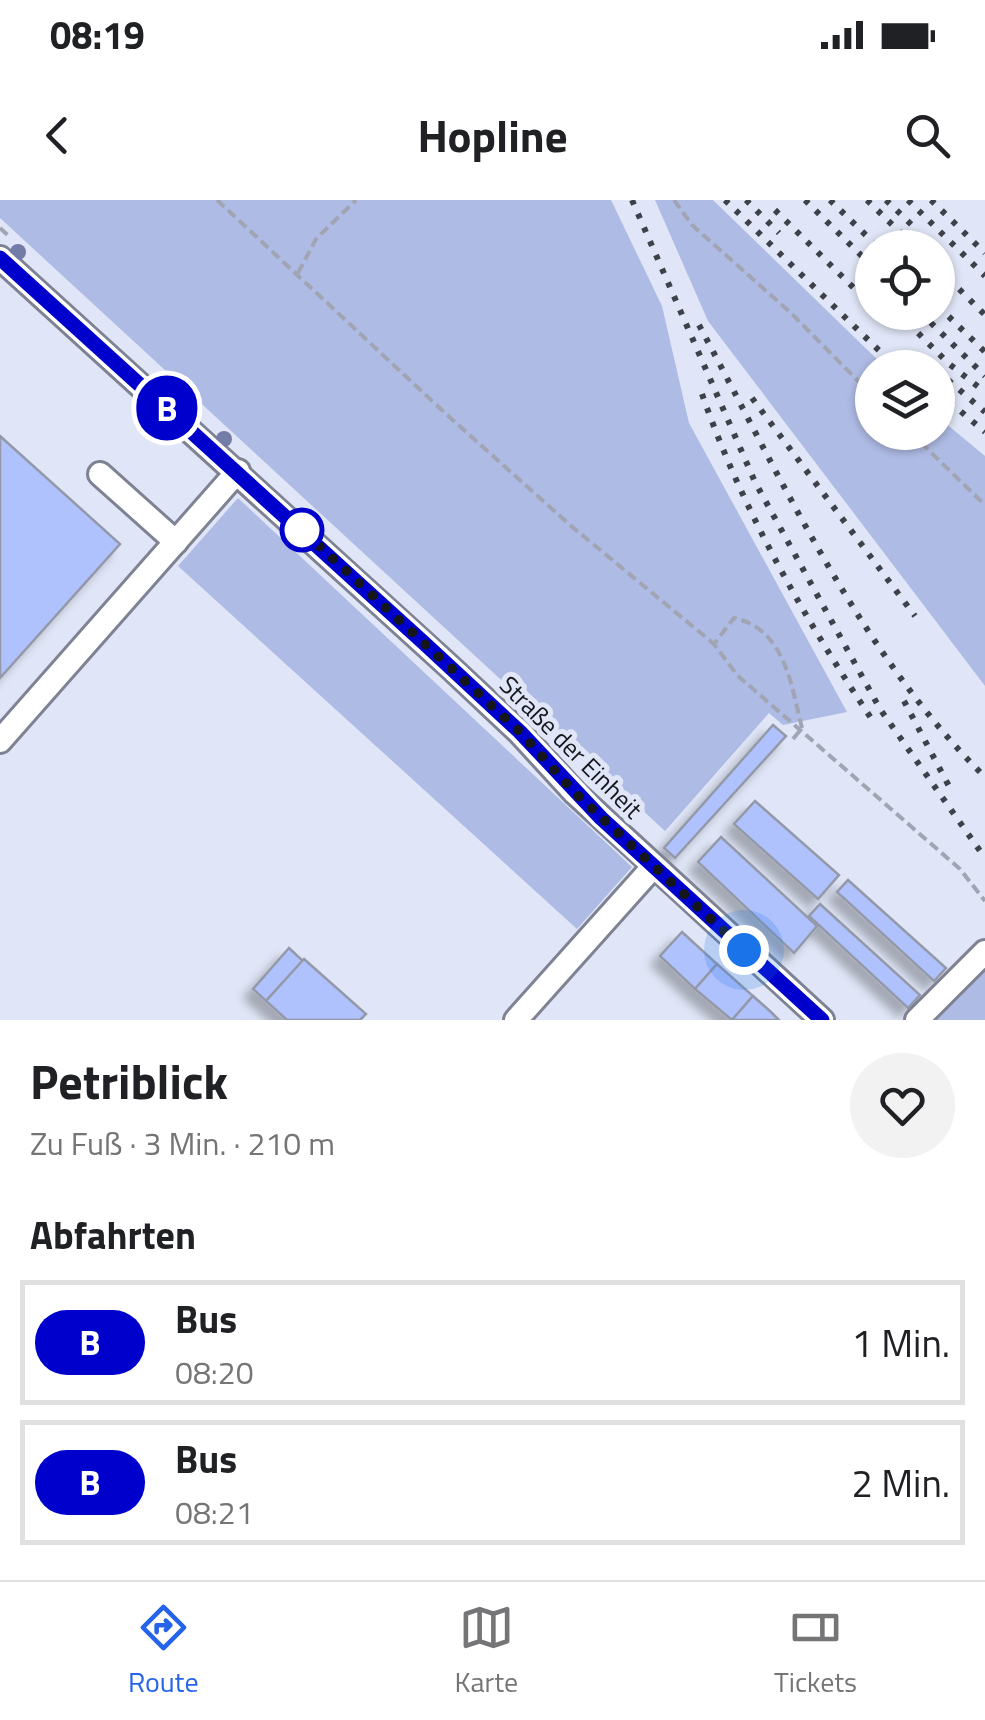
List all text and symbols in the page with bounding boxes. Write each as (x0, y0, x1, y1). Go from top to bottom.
text: 08:19 (50, 6, 145, 64)
text: Hopline (417, 101, 568, 169)
icon: back (30, 108, 85, 163)
icon: search (900, 108, 955, 163)
map controls (855, 230, 955, 450)
button: locate (855, 230, 955, 330)
button: layers (855, 350, 955, 450)
line badge: B (134, 376, 200, 440)
text: B (156, 381, 178, 435)
unlabelled marker (281, 509, 323, 551)
street label: Straße der Einheit (491, 667, 651, 827)
your location (719, 925, 769, 975)
text: Petriblick (30, 1045, 228, 1118)
button: heart (850, 1053, 955, 1158)
text: Zu Fuß · 3 Min. · 210 m (30, 1119, 335, 1167)
text: Abfahrten (30, 1206, 196, 1264)
text: Bus (175, 1290, 237, 1348)
text: 1 Min. (852, 1314, 950, 1372)
text: B (79, 1315, 101, 1369)
text: 08:20 (175, 1348, 254, 1396)
text: Bus (175, 1430, 237, 1488)
text: 2 Min. (852, 1454, 950, 1512)
text: B (79, 1455, 101, 1509)
text: 08:21 (175, 1488, 254, 1536)
tab: Route (128, 1600, 199, 1703)
tab: Karte (454, 1600, 518, 1703)
tab: Tickets (774, 1600, 857, 1703)

